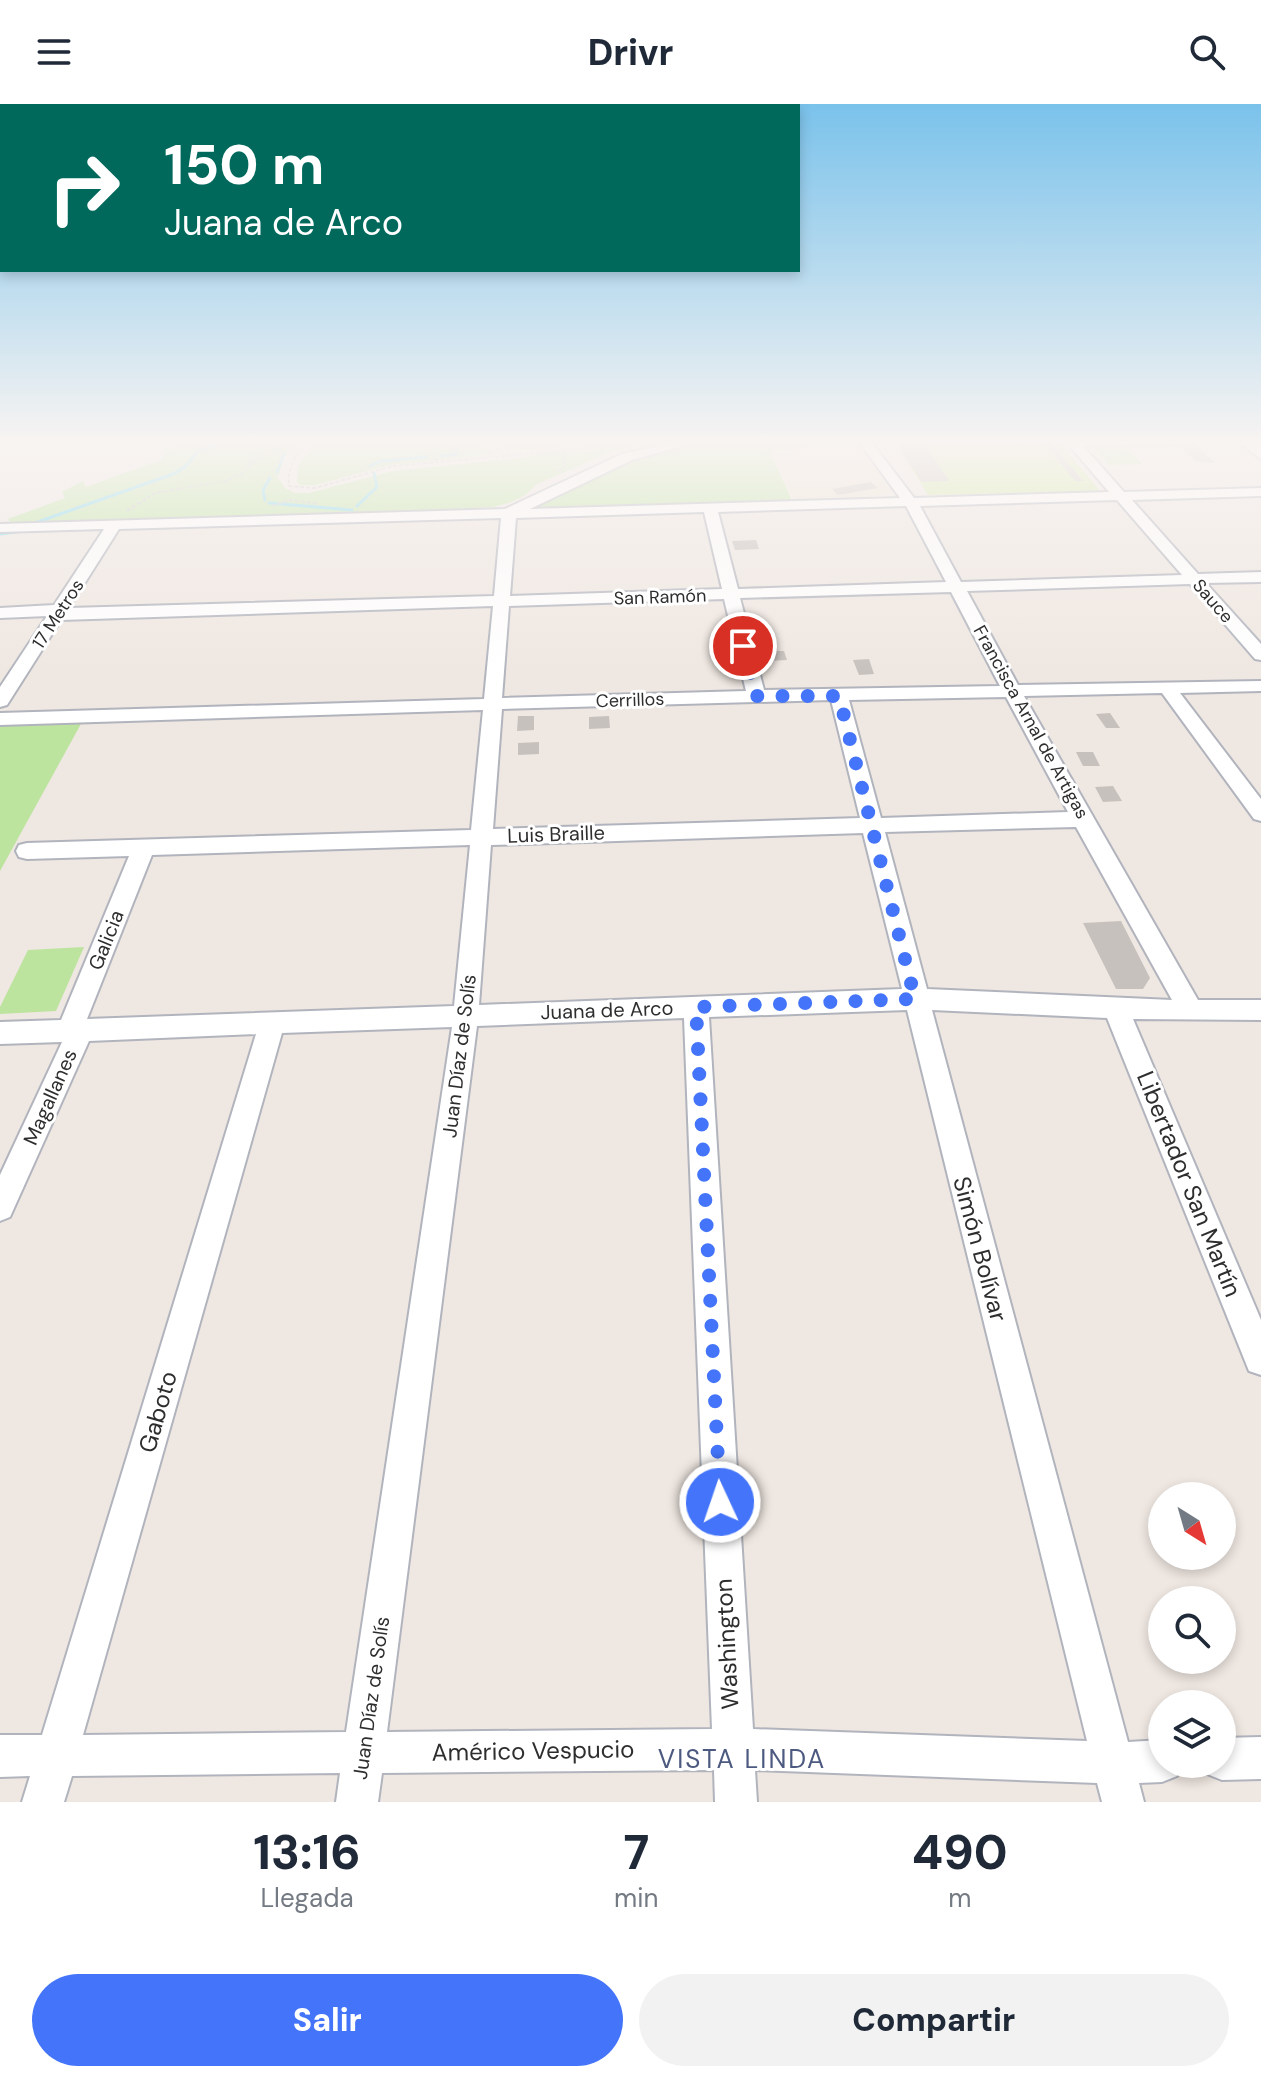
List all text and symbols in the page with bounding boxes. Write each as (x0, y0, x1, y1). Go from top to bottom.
text: Drivr (588, 29, 673, 76)
icon: menu (32, 30, 76, 74)
icon: search (1185, 30, 1229, 74)
text: 150 m (164, 128, 325, 201)
icon: right (32, 136, 136, 240)
text: Juana de Arco (164, 199, 403, 246)
street label: Sauce (1187, 574, 1239, 628)
street label: 17 Metros (27, 575, 89, 653)
street label: San Ramón (613, 583, 707, 611)
pin (709, 612, 777, 680)
street label: Francisca Arnal de Artigas (968, 621, 1094, 823)
icon: arrive (721, 624, 765, 668)
street label: Cerrillos (595, 687, 665, 713)
street label: Luis Braille (507, 819, 605, 849)
street label: Galicia (82, 906, 130, 974)
street label: Juan Díaz de Solís (436, 973, 482, 1139)
street label: Juana de Arco (540, 995, 674, 1025)
street label: Magallanes (17, 1045, 83, 1149)
street label: Libertador San Martín (1130, 1066, 1249, 1301)
street label: Simón Bolívar (946, 1173, 1015, 1325)
street label: Gaboto (131, 1368, 184, 1456)
position arrow (678, 1460, 762, 1544)
north arrow (1148, 1482, 1236, 1570)
map controls (1148, 1482, 1236, 1778)
street label: Washington (708, 1578, 745, 1710)
button: search (1148, 1586, 1236, 1674)
street label: Juan Díaz de Solís (347, 1615, 395, 1781)
button: layers (1148, 1690, 1236, 1778)
street label: Américo Vespucio (431, 1733, 635, 1768)
district label: VISTA LINDA (658, 1742, 826, 1776)
text: 13:16 (253, 1821, 361, 1884)
text: 7 (623, 1821, 649, 1884)
text: 490 (912, 1821, 1008, 1884)
text: Llegada (260, 1881, 354, 1915)
text: min (614, 1881, 658, 1915)
text: m (948, 1881, 971, 1915)
button: Salir (32, 1974, 623, 2066)
button: Compartir (639, 1974, 1229, 2066)

